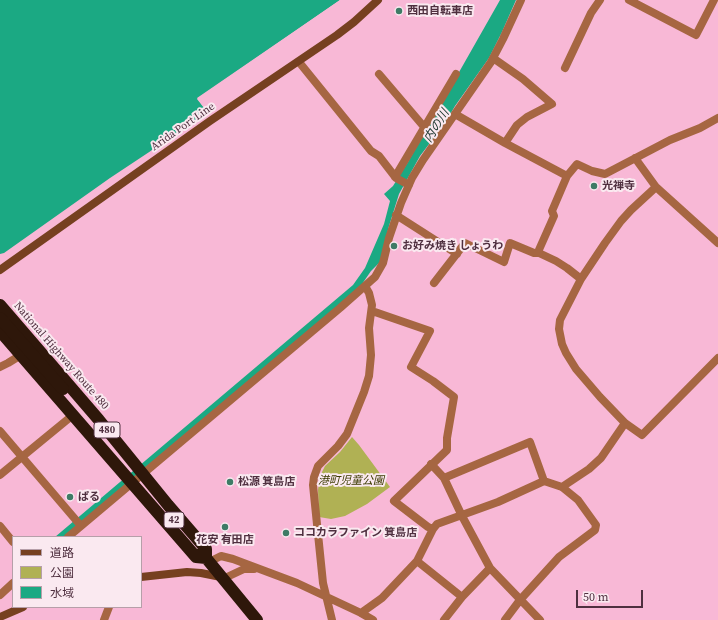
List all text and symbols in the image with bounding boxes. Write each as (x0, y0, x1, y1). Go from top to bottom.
place label: 西田自転車店 (407, 4, 473, 18)
marker: 西田自転車店 (394, 6, 404, 16)
street label: Arida Port Line (149, 100, 217, 154)
water label: 内の川 (421, 107, 453, 145)
place label: 光禅寺 (602, 179, 635, 193)
marker: 光禅寺 (589, 181, 599, 191)
place label: お好み焼き しょうわ (402, 239, 503, 253)
marker: お好み焼き しょうわ (389, 241, 399, 251)
street label: National Highway Route 480 (11, 300, 111, 412)
road number: 480 (94, 422, 120, 438)
park label: 港町児童公園 (318, 474, 384, 488)
place label: 松源 箕島店 (238, 475, 295, 489)
marker: 松源 箕島店 (225, 477, 235, 487)
place label: ぱる (78, 490, 100, 504)
marker: ぱる (65, 492, 75, 502)
road number: 42 (164, 512, 184, 528)
marker: 花安 有田店 (220, 522, 230, 532)
place label: ココカラファイン 箕島店 (294, 526, 417, 540)
marker: ココカラファイン 箕島店 (281, 528, 291, 538)
place label: 花安 有田店 (196, 533, 254, 547)
legend (12, 536, 142, 608)
text: 道路 (50, 545, 74, 561)
text: 公園 (50, 565, 74, 581)
scale bar (578, 582, 645, 608)
text: 水域 (50, 585, 74, 601)
text: 50 m (583, 589, 609, 605)

